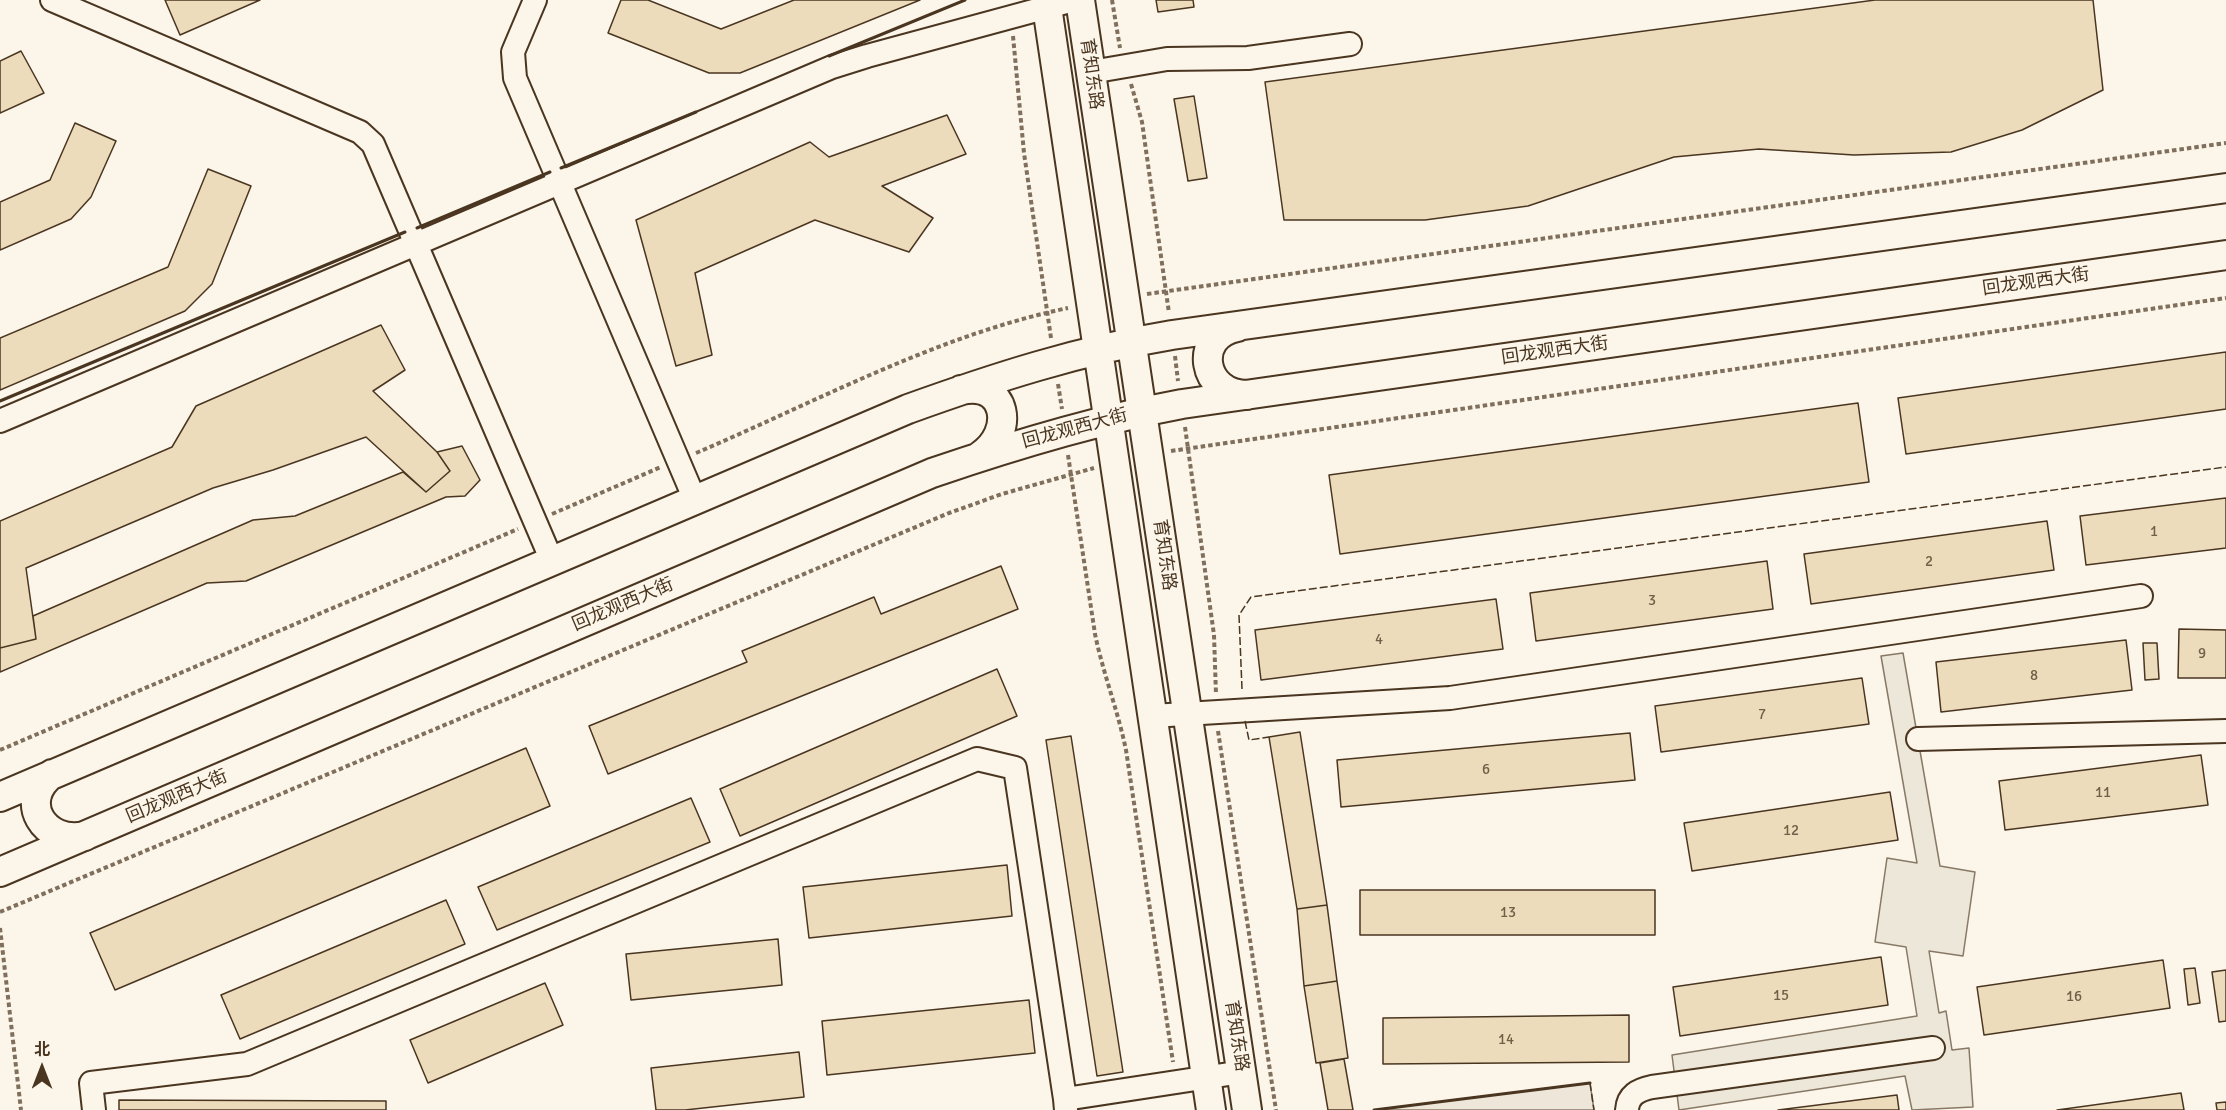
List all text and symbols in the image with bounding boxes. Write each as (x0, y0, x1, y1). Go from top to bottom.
street label: 育知东路 (1075, 37, 1107, 111)
street label: 回龙观西大街 (1981, 264, 2091, 300)
street label: 回龙观西大街 (1500, 333, 1610, 369)
street label: 回龙观西大街 (1020, 405, 1130, 453)
street label: 育知东路 (1148, 518, 1180, 592)
house number: 1 (2150, 523, 2158, 541)
house number: 2 (1925, 553, 1933, 571)
street label: 回龙观西大街 (569, 574, 677, 636)
house number: 3 (1648, 592, 1656, 610)
house number: 4 (1375, 631, 1383, 649)
house number: 9 (2198, 645, 2206, 663)
house number: 8 (2030, 667, 2038, 685)
house number: 7 (1758, 706, 1766, 724)
house number: 6 (1482, 761, 1490, 779)
street label: 回龙观西大街 (123, 766, 231, 828)
house number: 11 (2095, 784, 2111, 802)
house number: 12 (1783, 822, 1799, 840)
house number: 13 (1500, 904, 1516, 922)
house number: 15 (1773, 987, 1789, 1005)
house number: 16 (2066, 988, 2082, 1006)
street label: 育知东路 (1220, 999, 1252, 1073)
house number: 14 (1498, 1031, 1514, 1049)
north arrow (12, 1038, 72, 1098)
text: 北 (34, 1040, 50, 1060)

